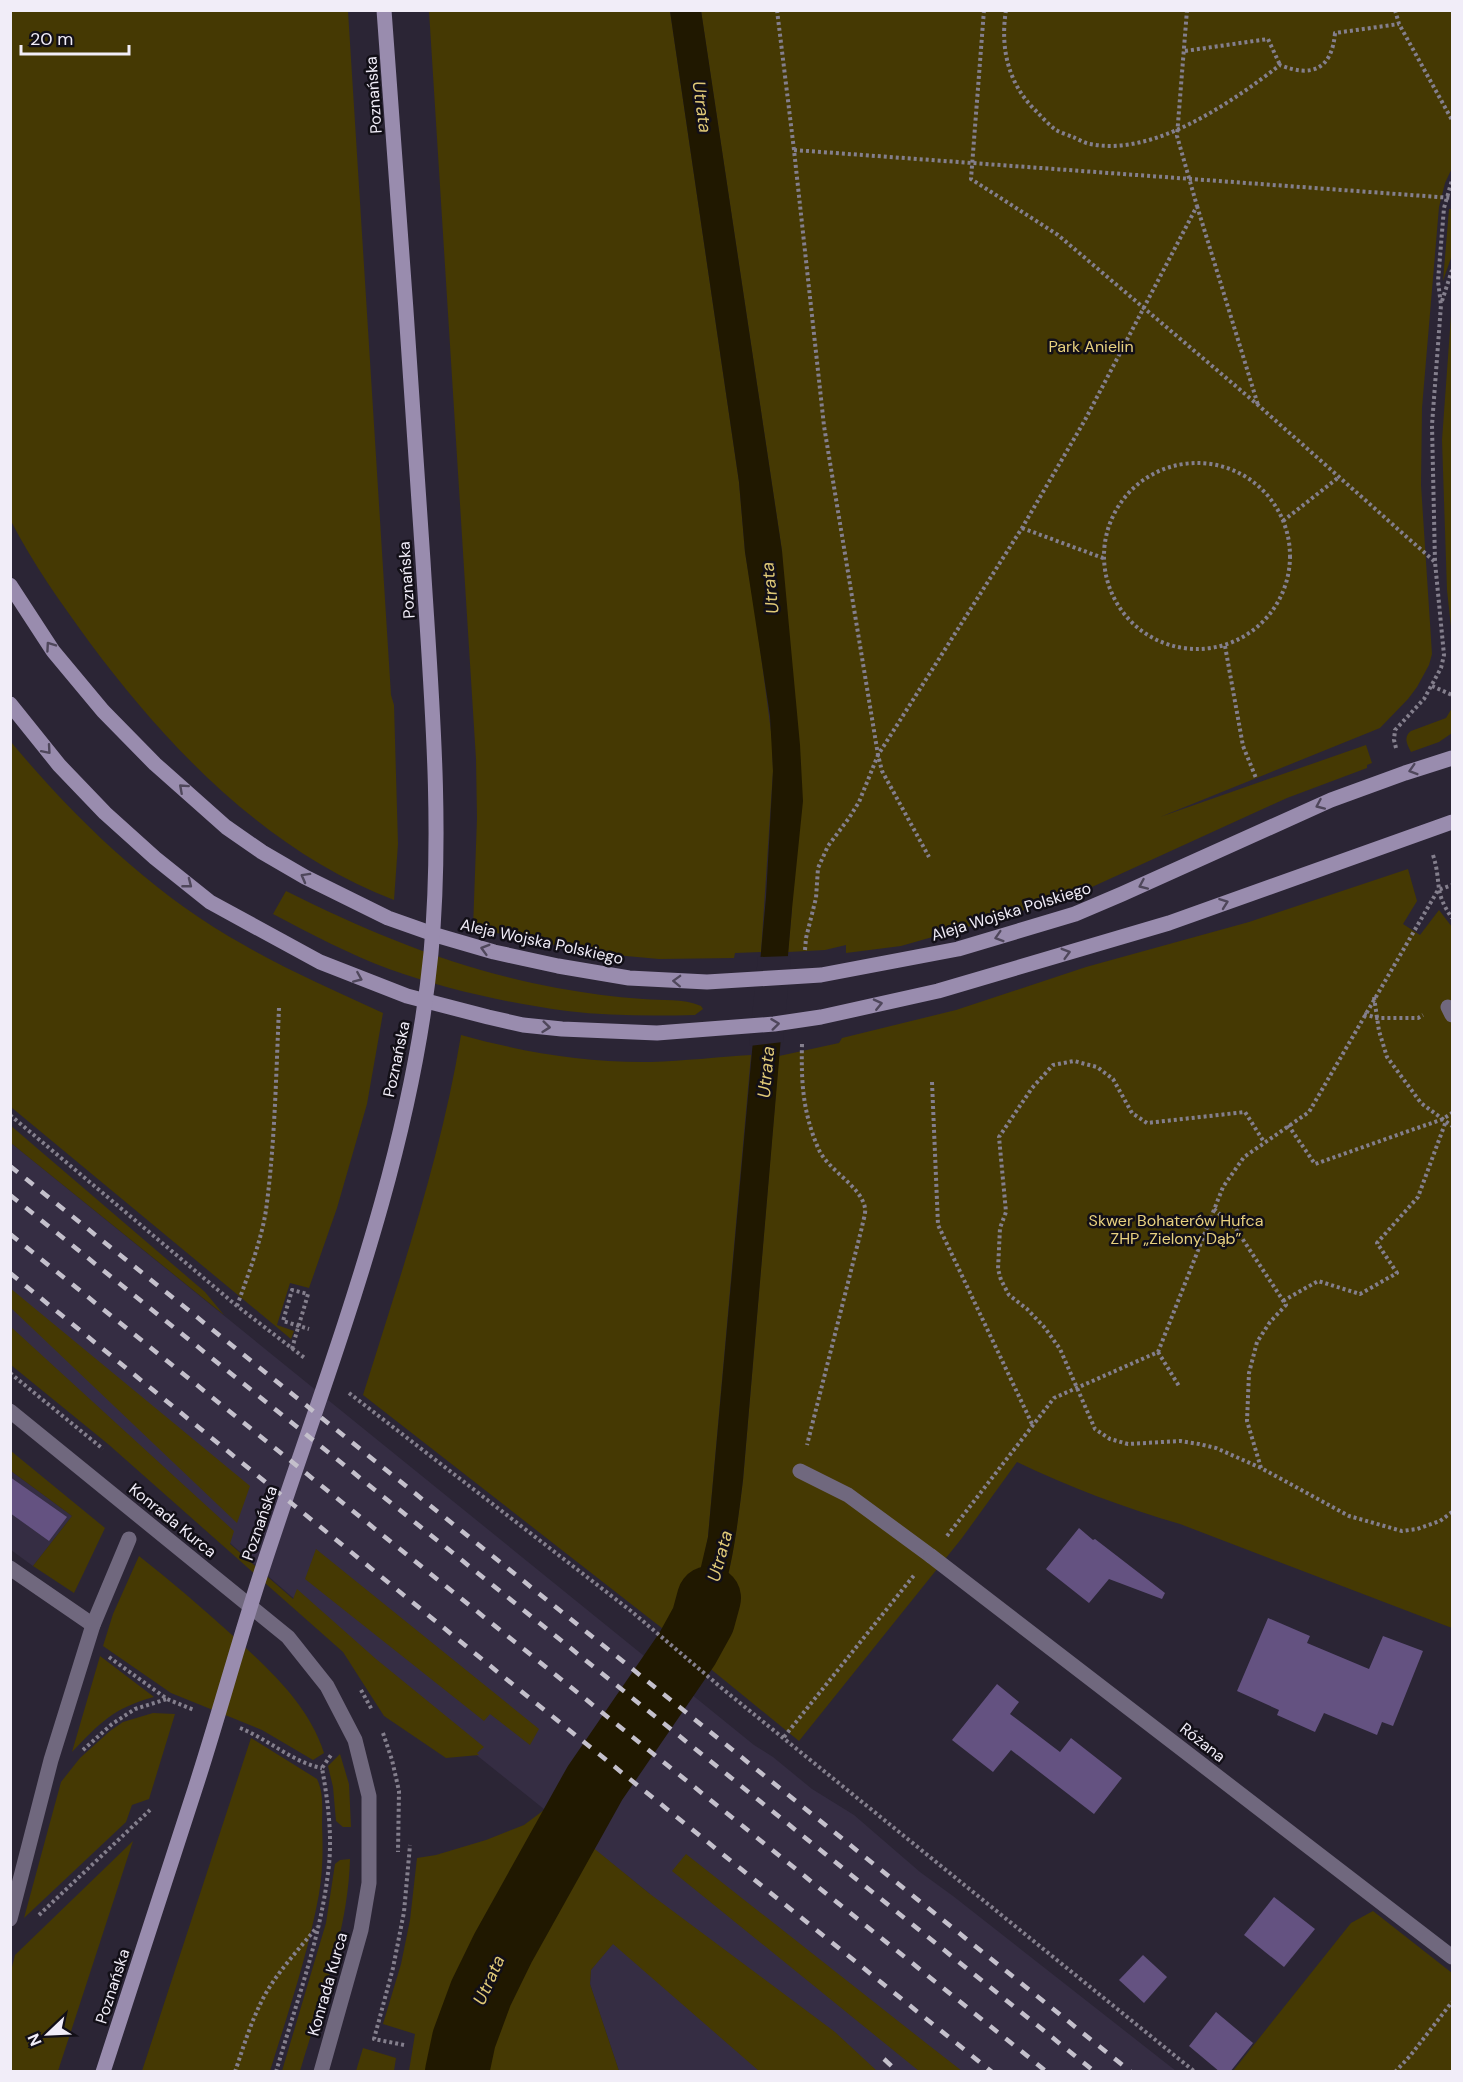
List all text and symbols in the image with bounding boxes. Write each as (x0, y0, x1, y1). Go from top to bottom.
scale bar (21, 18, 129, 56)
text: 20 m (30, 27, 73, 51)
street label: Poznańska (360, 56, 387, 134)
water label: Utrata (686, 79, 718, 135)
park label: Park Anielin (1048, 336, 1134, 357)
street label: Poznańska (393, 541, 420, 619)
water label: Utrata (755, 561, 785, 615)
one-way arrow (46, 642, 57, 653)
one-way arrow (39, 743, 50, 754)
one-way arrow (1408, 763, 1419, 775)
one-way arrow (179, 784, 190, 795)
one-way arrow (1316, 797, 1327, 809)
one-way arrow (300, 873, 311, 884)
one-way arrow (181, 877, 192, 888)
street label: Aleja Wojska Polskiego (929, 877, 1094, 946)
one-way arrow (1138, 878, 1149, 890)
one-way arrow (1218, 898, 1229, 911)
street label: Aleja Wojska Polskiego (458, 914, 625, 969)
one-way arrow (994, 930, 1005, 942)
one-way arrow (480, 944, 490, 957)
one-way arrow (1060, 948, 1071, 960)
one-way arrow (352, 971, 363, 983)
one-way arrow (672, 975, 681, 987)
one-way arrow (873, 999, 883, 1012)
one-way arrow (770, 1018, 779, 1031)
street label: Poznańska (378, 1019, 415, 1099)
one-way arrow (542, 1020, 551, 1033)
water label: Utrata (752, 1045, 780, 1099)
park label: Skwer Bohaterów Hufca ZHP „Zielony Dąb” (1089, 1210, 1263, 1249)
street label: Konrada Kurca (125, 1479, 221, 1562)
street label: Poznańska (237, 1483, 282, 1563)
water label: Utrata (702, 1528, 738, 1584)
street label: Różana (1176, 1718, 1230, 1767)
street label: Konrada Kurca (303, 1930, 352, 2038)
street label: Poznańska (91, 1946, 134, 2026)
water label: Utrata (467, 1951, 511, 2009)
north arrow (18, 2004, 78, 2064)
text: N (23, 2030, 47, 2049)

